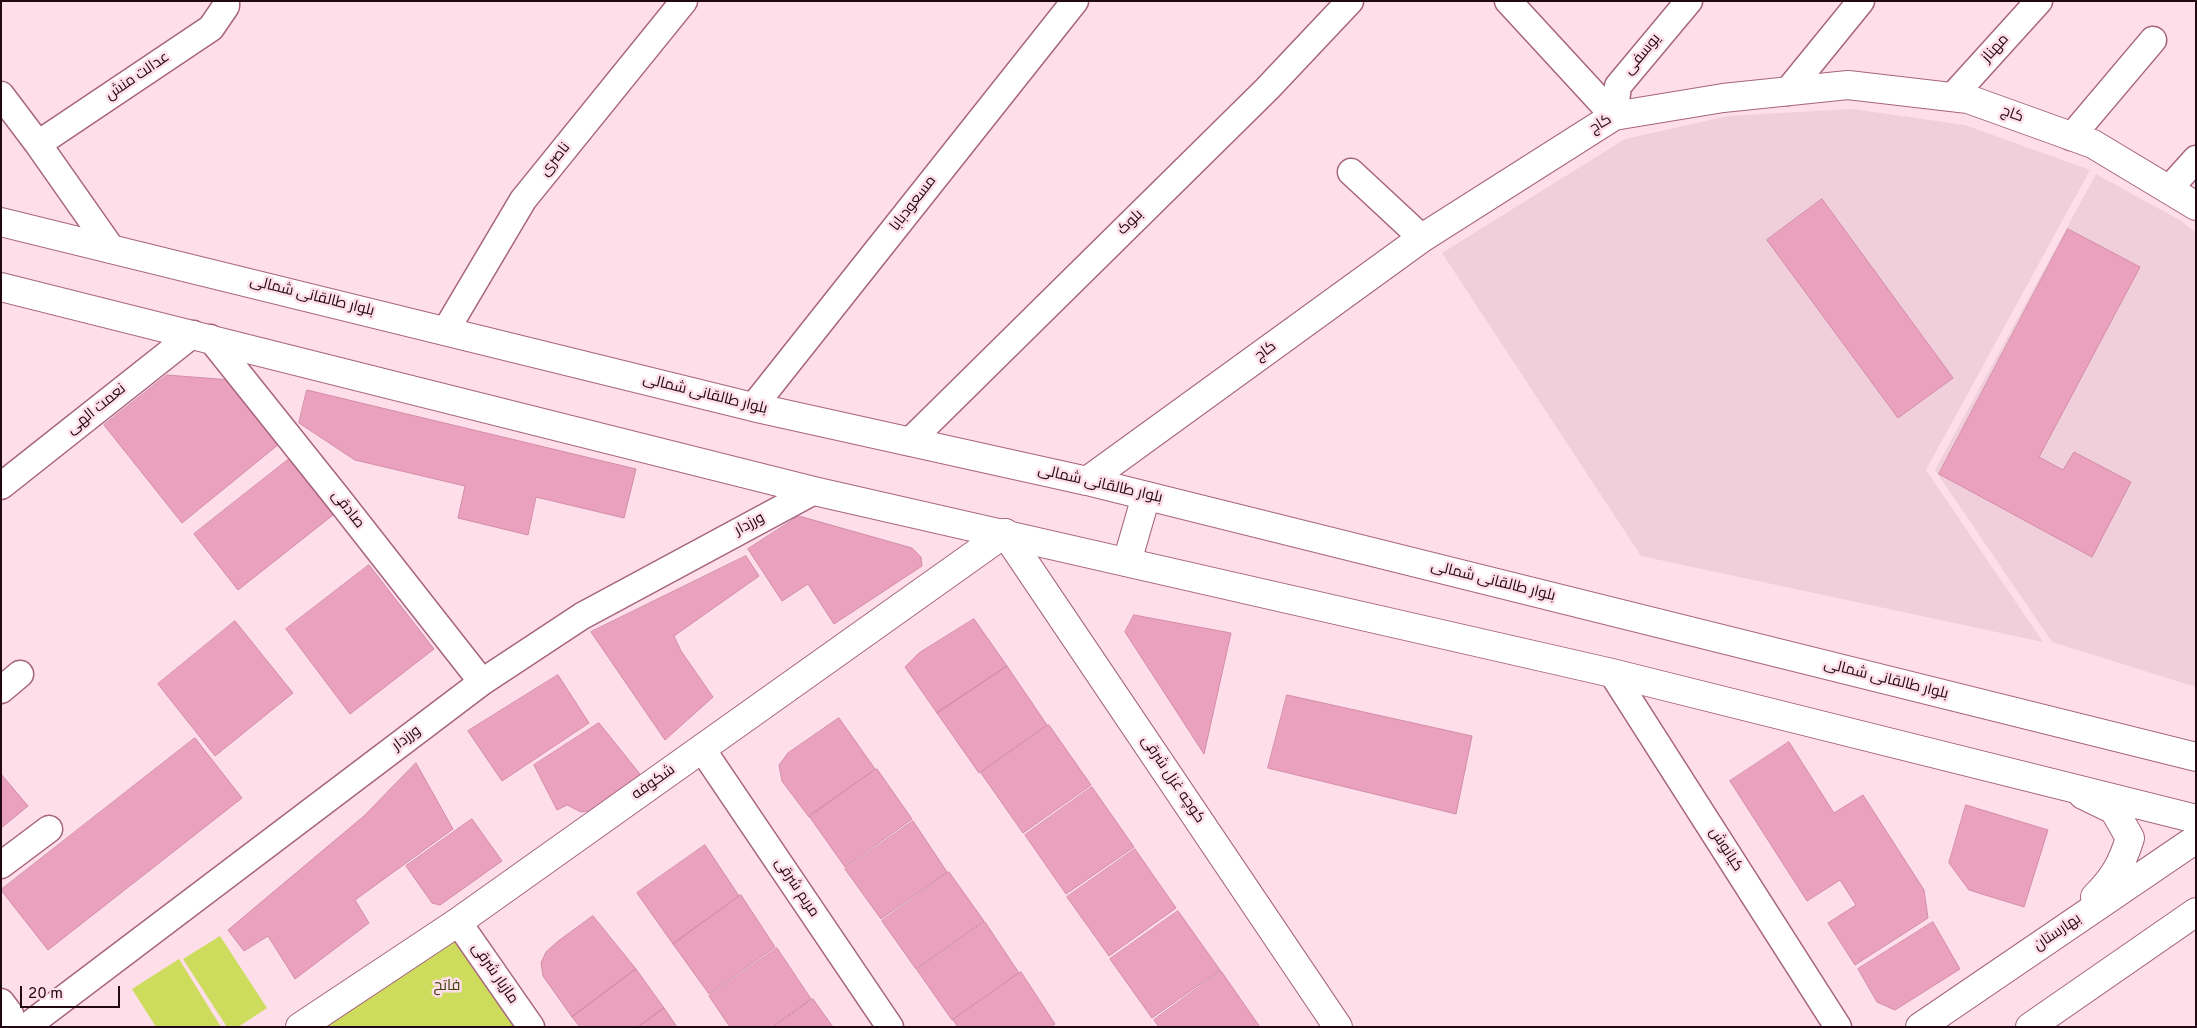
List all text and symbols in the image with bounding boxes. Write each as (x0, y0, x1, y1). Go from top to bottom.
street label: یوسفی (1621, 31, 1665, 79)
street label: مهناز (1979, 31, 2013, 67)
street label: عدالت منش (102, 49, 174, 105)
street label: کاج (1998, 103, 2026, 127)
street label: کاج (1587, 111, 1615, 139)
street label: ناصری (537, 140, 575, 180)
street label: مسعودبابا (887, 173, 941, 235)
street label: بلوک (1114, 206, 1148, 240)
street label: بلوار طالقانی شمالی (248, 273, 376, 321)
street label: کاج (1252, 338, 1280, 366)
street label: بلوار طالقانی شمالی (641, 371, 769, 419)
street label: نعمت الهی (64, 381, 130, 439)
street label: بلوار طالقانی شمالی (1036, 462, 1164, 508)
street label: صادقی (327, 487, 367, 533)
street label: ورزدار (732, 510, 768, 540)
street label: بلوار طالقانی شمالی (1429, 558, 1557, 606)
street label: بلوار طالقانی شمالی (1822, 656, 1950, 704)
street label: ورزدار (389, 722, 425, 756)
street label: کوچه غزل شرقی (1136, 733, 1208, 827)
street label: شکوفه (629, 762, 679, 804)
street label: کیانوش (1704, 825, 1746, 875)
street label: مریم شرقی (770, 855, 822, 921)
street label: بهارستان (2031, 911, 2085, 955)
street label: مازیار شرقی (467, 940, 521, 1008)
scale bar (22, 976, 122, 1008)
park label: فاتح (434, 978, 460, 996)
text: 20 m (28, 985, 63, 1004)

